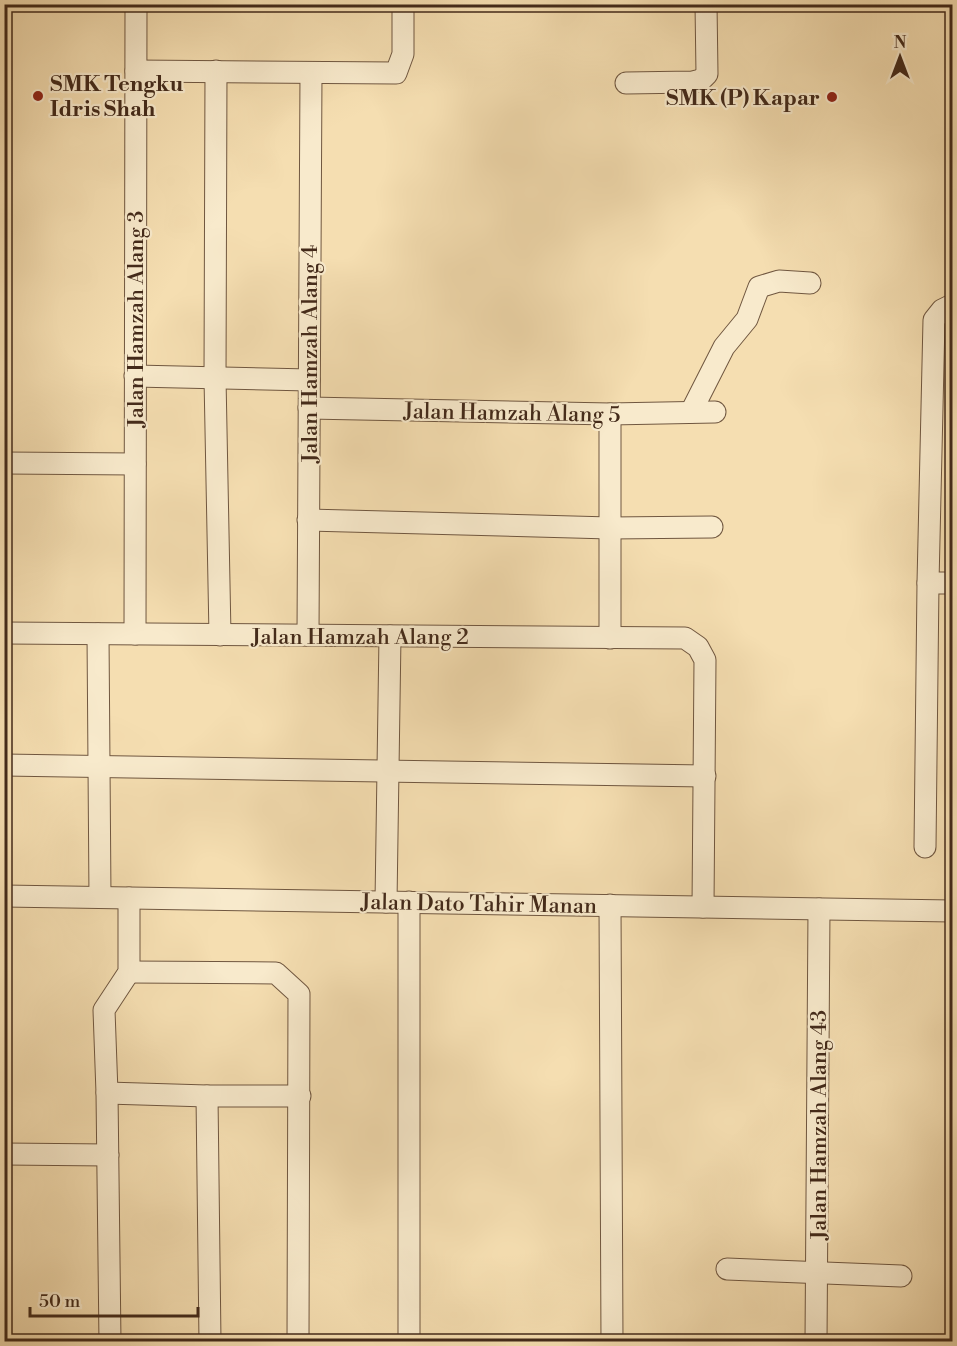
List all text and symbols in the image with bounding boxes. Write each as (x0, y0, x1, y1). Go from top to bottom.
north arrow (870, 27, 930, 87)
text: N (894, 33, 907, 53)
place label: SMK Tengku Idris Shah (50, 71, 184, 123)
place label: SMK (P) Kapar (666, 85, 820, 112)
marker: SMK Tengku Idris Shah (31, 89, 45, 103)
marker: SMK (P) Kapar (825, 90, 839, 104)
street label: Jalan Hamzah Alang 3 (123, 210, 150, 429)
street label: Jalan Hamzah Alang 4 (297, 245, 324, 464)
street label: Jalan Hamzah Alang 5 (402, 398, 621, 429)
street label: Jalan Hamzah Alang 2 (250, 624, 469, 651)
street label: Jalan Dato Tahir Manan (360, 889, 597, 920)
street label: Jalan Hamzah Alang 43 (806, 1010, 833, 1241)
scale bar (30, 1280, 198, 1318)
text: 50 m (39, 1290, 81, 1313)

